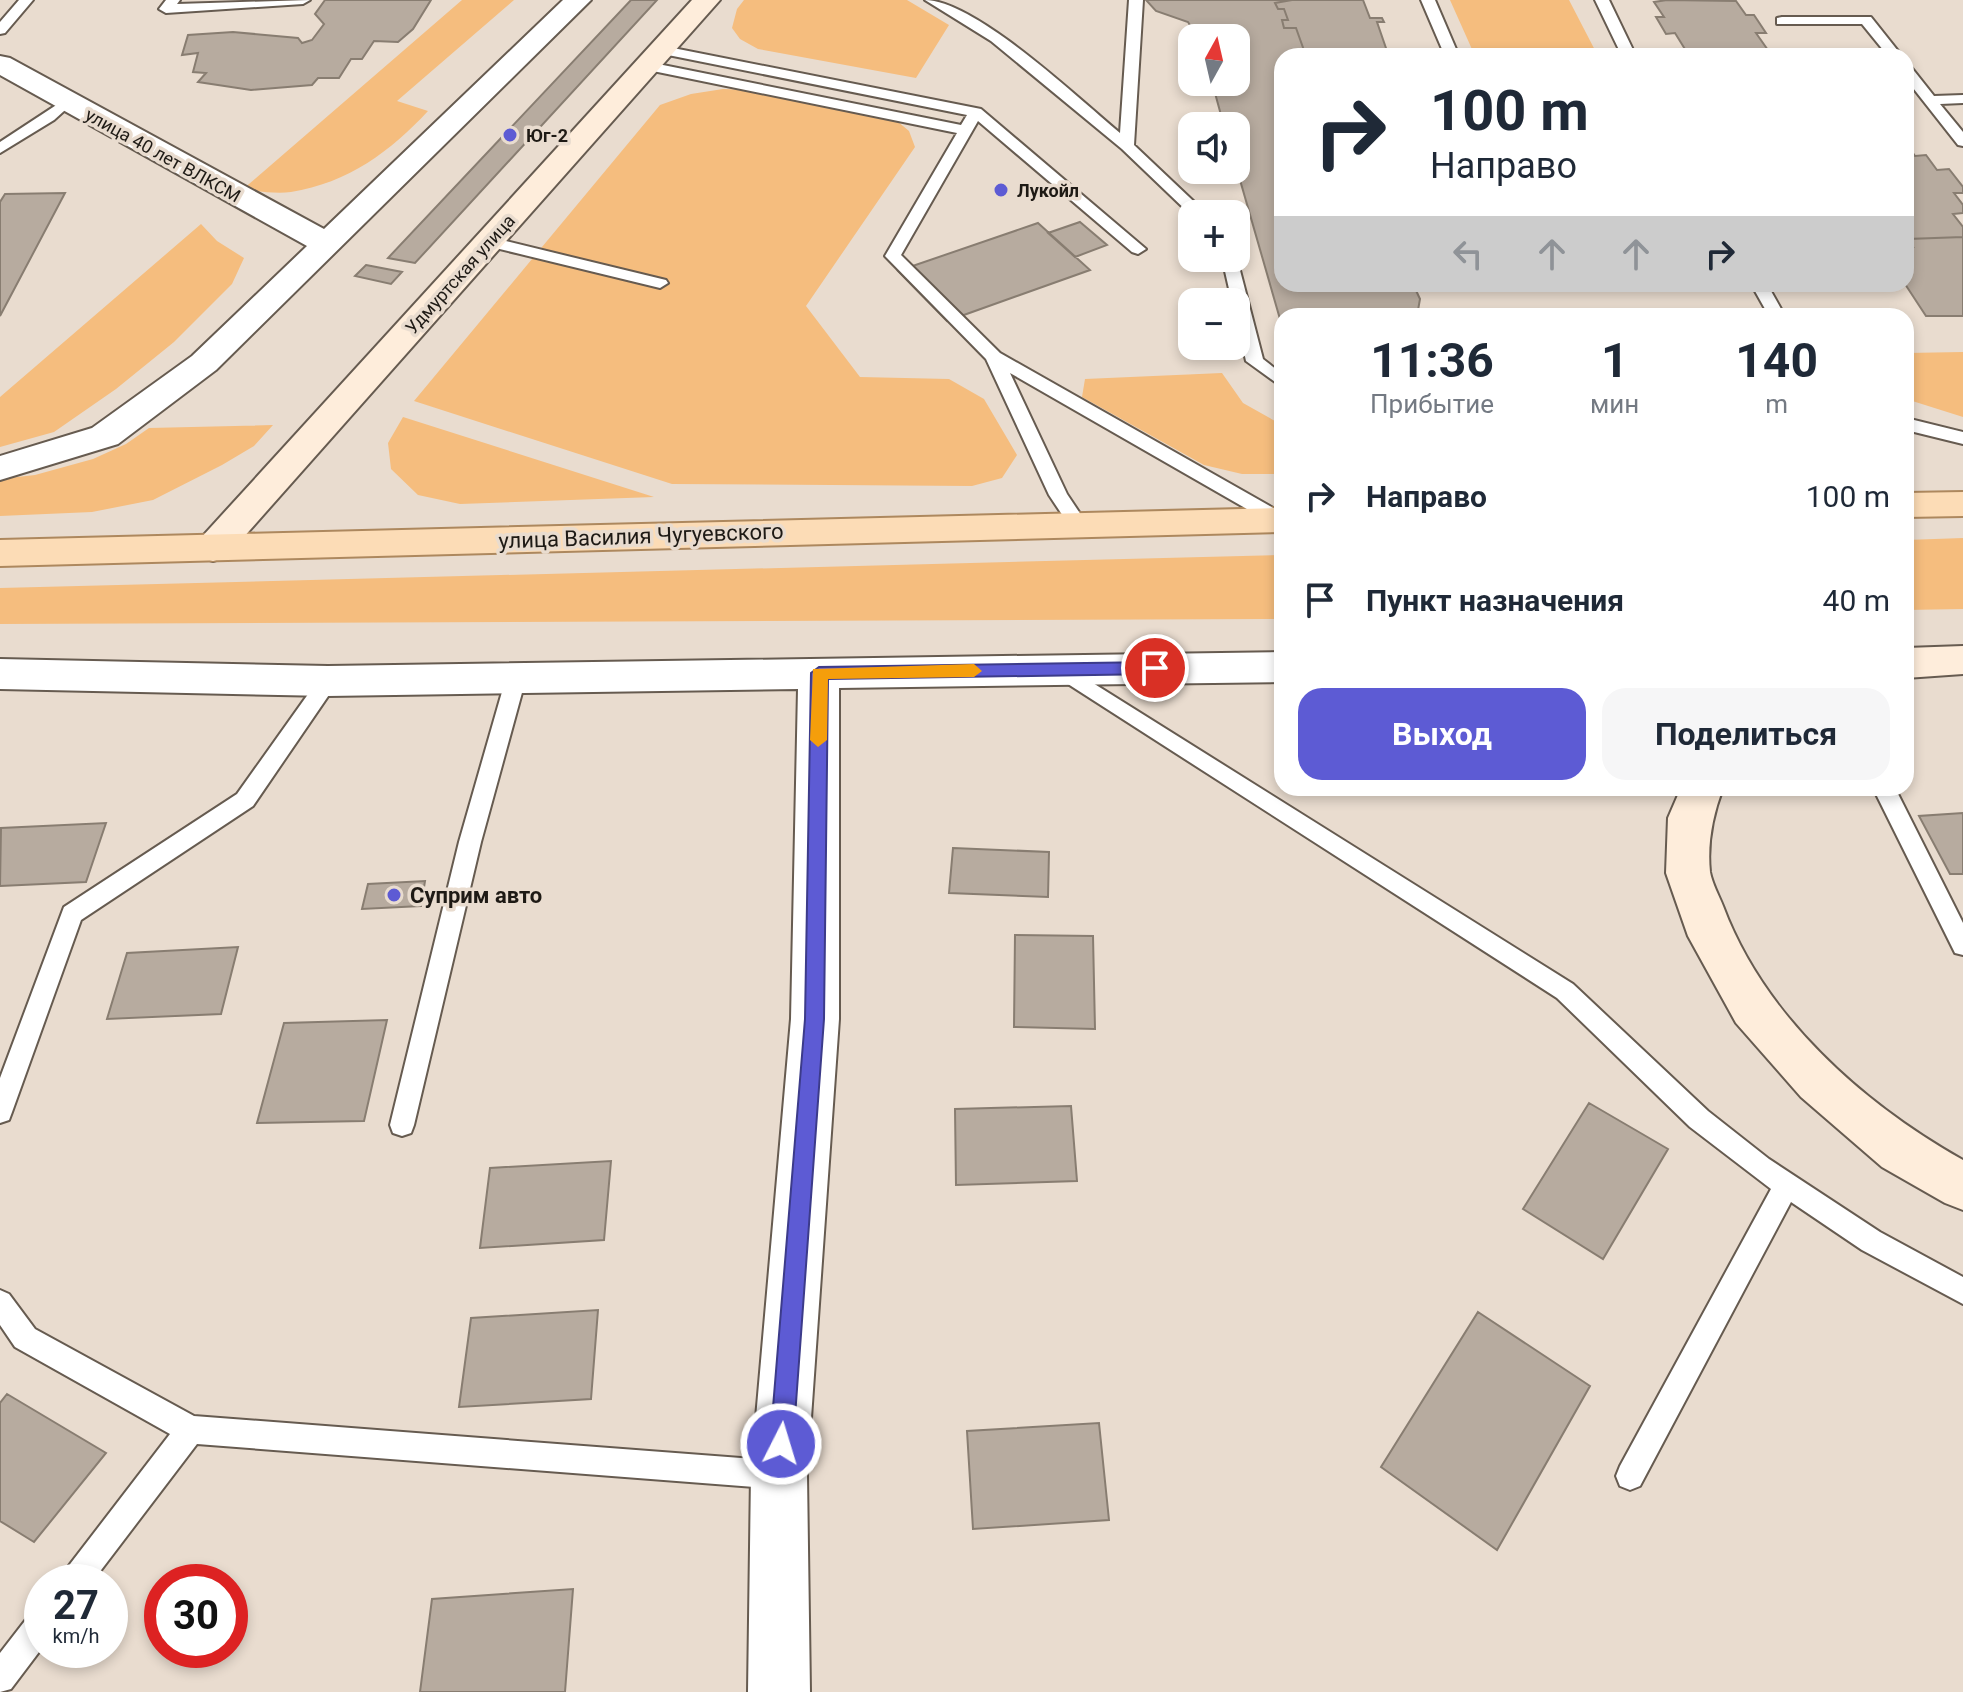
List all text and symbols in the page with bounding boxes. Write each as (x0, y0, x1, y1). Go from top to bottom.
north arrow (1178, 24, 1250, 96)
map controls (1178, 24, 1250, 360)
text: 100 m (1430, 78, 1589, 144)
icon: right (1298, 80, 1402, 184)
street label: улица 40 лет ВЛКСМ (82, 104, 244, 206)
button: sound (1178, 112, 1250, 184)
place label: Юг-2 (526, 125, 568, 146)
marker: Юг-2 (501, 126, 519, 144)
text: Направо (1430, 145, 1577, 187)
place label: Лукойл (1017, 180, 1079, 201)
marker: Лукойл (992, 181, 1010, 199)
button: + (1178, 200, 1250, 272)
street label: Удмуртская улица (401, 210, 519, 338)
icon: left (1446, 232, 1490, 276)
icon: ahead (1530, 232, 1574, 276)
icon: ahead (1614, 232, 1658, 276)
icon: right (1698, 232, 1742, 276)
button: − (1178, 288, 1250, 360)
text: 11:36 (1370, 332, 1494, 389)
text: 1 (1601, 332, 1628, 389)
text: 140 (1735, 332, 1818, 389)
text: Прибытие (1370, 389, 1494, 419)
text: мин (1590, 389, 1639, 419)
text: m (1765, 389, 1788, 419)
icon: right (1298, 474, 1342, 518)
text: Направо (1366, 479, 1487, 514)
text: 100 m (1806, 479, 1890, 514)
street label: улица Василия Чугуевского (498, 519, 784, 553)
icon: arrive (1298, 578, 1342, 622)
text: Пункт назначения (1366, 583, 1624, 618)
text: 40 m (1823, 583, 1890, 618)
pin (1121, 634, 1189, 702)
icon: arrive (1133, 646, 1177, 690)
button: Выход (1298, 688, 1586, 780)
button: Поделиться (1602, 688, 1890, 780)
place label: Суприм авто (410, 883, 542, 908)
marker: Суприм авто (385, 886, 403, 904)
position arrow (739, 1402, 823, 1486)
speed limit sign: 30 (144, 1564, 248, 1668)
text: 27 (53, 1582, 99, 1629)
text: km/h (53, 1624, 99, 1648)

